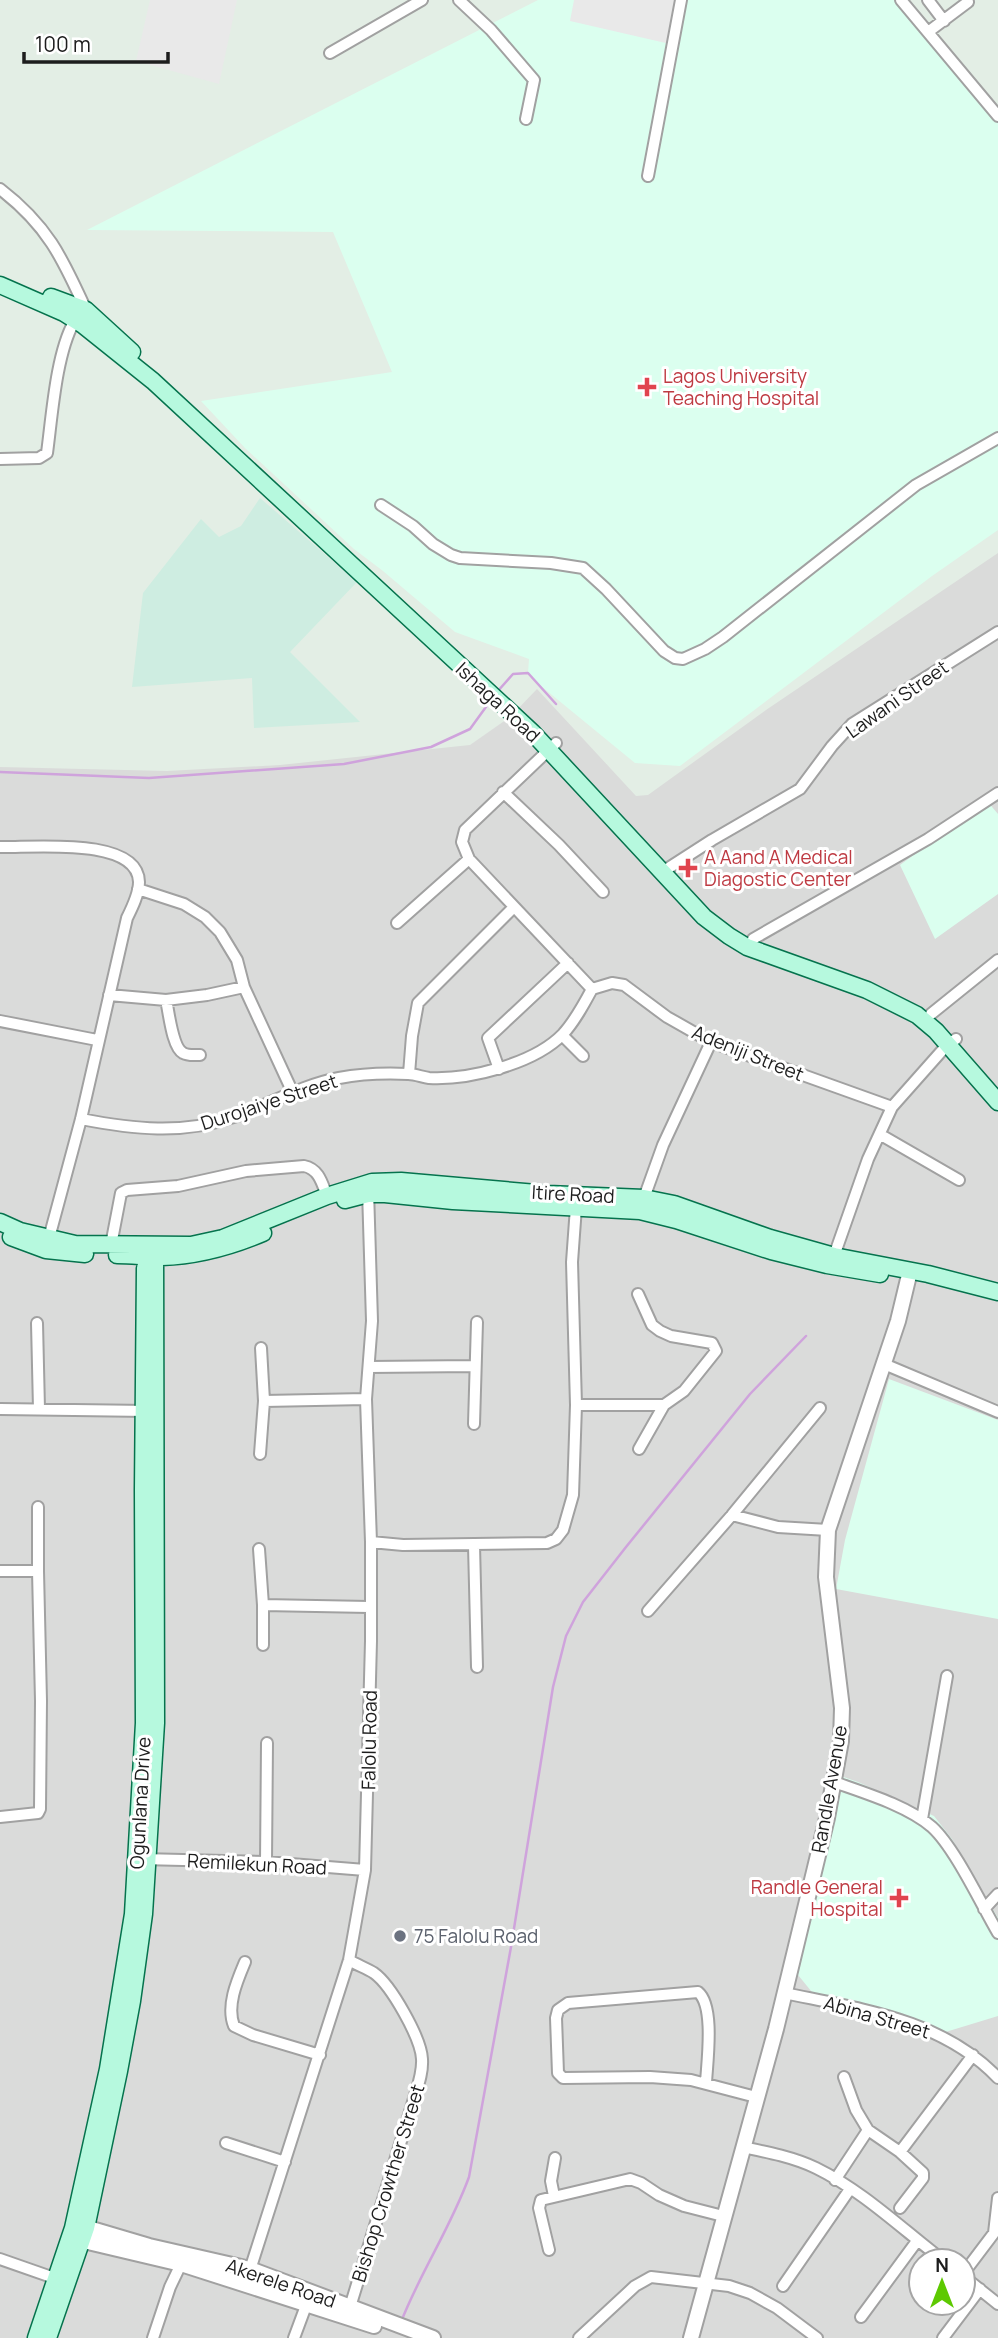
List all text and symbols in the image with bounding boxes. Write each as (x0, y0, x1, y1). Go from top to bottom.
scale bar (24, 21, 168, 65)
text: 100 m (35, 30, 91, 58)
place label: Lagos University Teaching Hospital (663, 363, 819, 411)
marker: Lagos University Teaching Hospital (637, 377, 657, 397)
street label: Lawani Street (840, 654, 954, 744)
street label: Ishaga Road (450, 656, 546, 748)
place label: A Aand A Medical Diagostic Center (704, 844, 853, 892)
marker: A Aand A Medical Diagostic Center (678, 858, 698, 878)
street label: Adeniji Street (688, 1019, 808, 1087)
street label: Durojaiye Street (197, 1068, 341, 1136)
street label: Itire Road (531, 1179, 615, 1209)
street label: Falolu Road (355, 1690, 383, 1790)
street label: Randle Avenue (805, 1723, 853, 1855)
street label: Ogunlana Drive (124, 1736, 156, 1870)
street label: Remilekun Road (187, 1847, 327, 1881)
place label: Randle General Hospital (751, 1874, 883, 1922)
marker: Randle General Hospital (889, 1888, 909, 1908)
place label: 75 Falolu Road (414, 1923, 538, 1949)
marker: 75 Falolu Road (392, 1928, 408, 1944)
street label: Abina Street (821, 1989, 933, 2045)
street label: Bishop Crowther Street (345, 2081, 431, 2285)
north arrow (907, 2247, 977, 2317)
street label: Akerele Road (223, 2252, 339, 2314)
text: N (935, 2252, 949, 2278)

